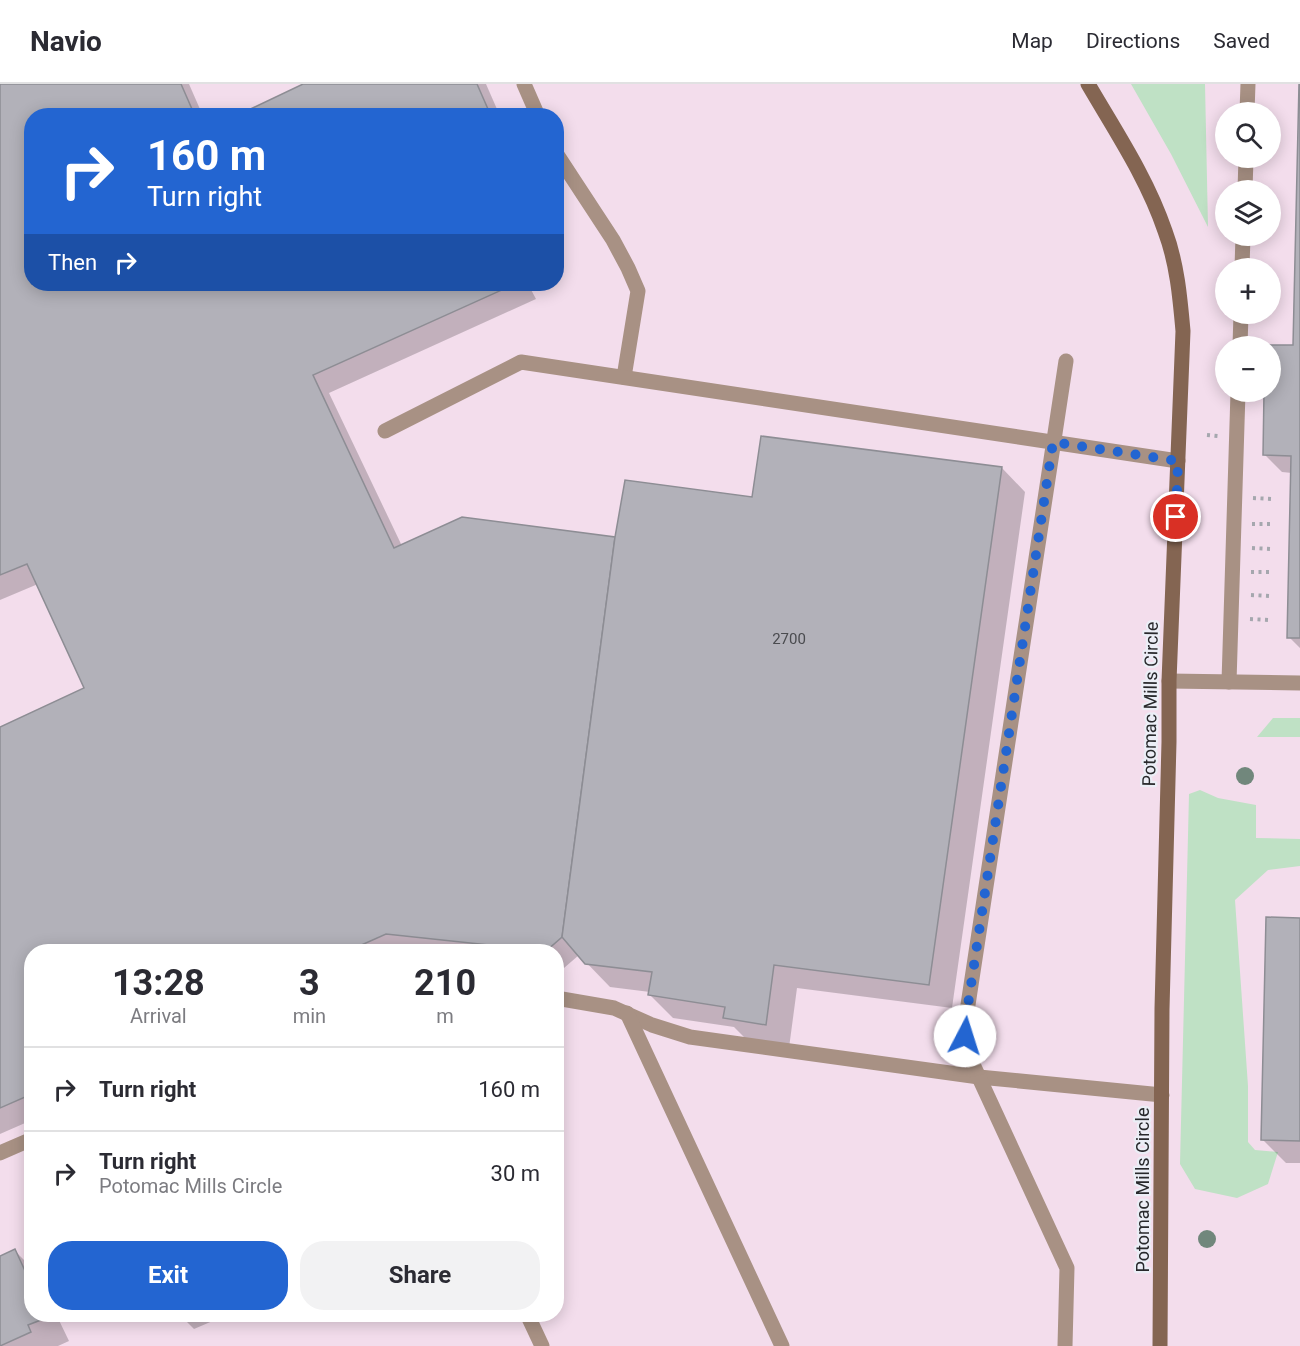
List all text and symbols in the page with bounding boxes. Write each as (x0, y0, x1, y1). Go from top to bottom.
text: Navio (30, 25, 102, 58)
text: Map (1011, 29, 1053, 53)
text: Directions (1086, 29, 1180, 53)
text: Saved (1213, 29, 1270, 53)
map controls (1215, 102, 1281, 402)
button: search (1215, 102, 1281, 168)
text: 160 m (147, 131, 266, 180)
icon: right (48, 132, 126, 210)
button: layers (1215, 180, 1281, 246)
text: Turn right (147, 181, 262, 213)
icon: right (109, 246, 142, 279)
text: Then (48, 250, 97, 275)
button: + (1215, 258, 1281, 324)
button: − (1215, 336, 1281, 402)
pin (1150, 491, 1201, 542)
icon: arrive (1159, 500, 1192, 533)
street label: Potomac Mills Circle (1138, 621, 1162, 787)
house number: 2700 (772, 630, 806, 648)
text: 13:28 (112, 962, 205, 1004)
text: 3 (299, 962, 320, 1004)
text: 210 (414, 962, 476, 1004)
text: Arrival (130, 1004, 187, 1028)
text: min (293, 1004, 326, 1028)
text: m (436, 1004, 454, 1028)
position arrow (933, 1004, 997, 1068)
icon: right (48, 1073, 81, 1106)
text: Turn right (99, 1077, 196, 1102)
text: 160 m (478, 1077, 540, 1102)
street label: Potomac Mills Circle (1132, 1108, 1153, 1272)
text: Turn right (99, 1149, 196, 1174)
icon: right (48, 1157, 81, 1190)
text: 30 m (491, 1161, 540, 1186)
text: Potomac Mills Circle (99, 1174, 282, 1198)
button: Exit (48, 1241, 288, 1310)
button: Share (300, 1241, 540, 1310)

